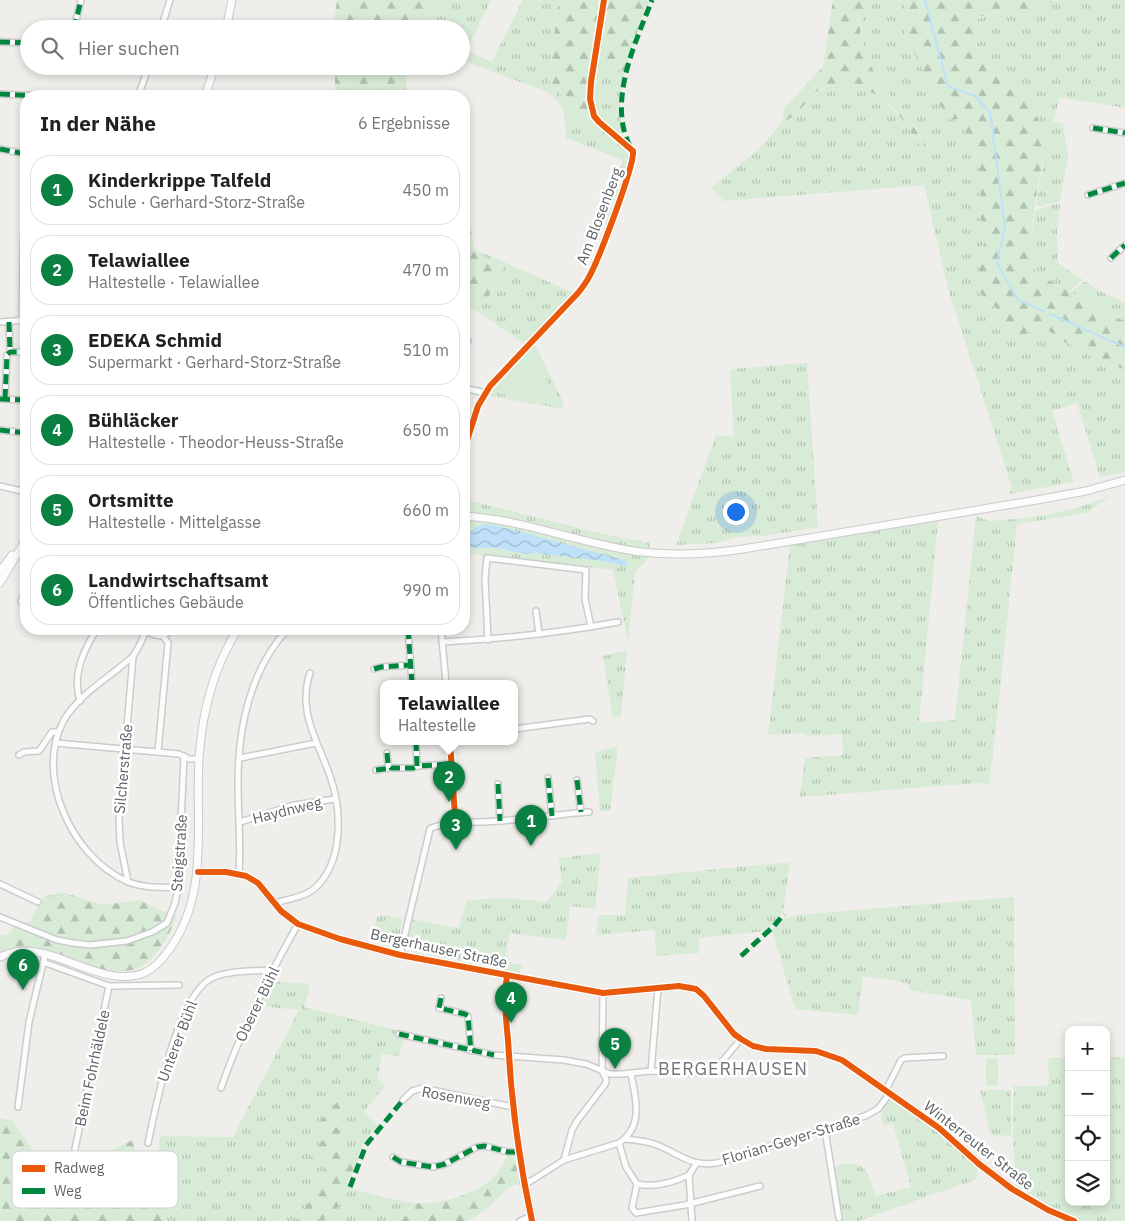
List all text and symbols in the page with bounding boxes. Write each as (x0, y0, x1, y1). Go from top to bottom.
search box (20, 20, 470, 75)
icon: search (38, 34, 66, 62)
text: Hier suchen (78, 36, 180, 60)
text: In der Nähe (40, 109, 156, 137)
text: 6 Ergebnisse (358, 113, 450, 133)
street label: Am Blosenberg (572, 165, 626, 267)
text: Kinderkrippe Talfeld (88, 168, 271, 192)
text: 1 (52, 180, 62, 200)
text: 450 m (402, 180, 449, 200)
text: Schule · Gerhard-Storz-Straße (88, 192, 305, 212)
text: Telawiallee (88, 248, 190, 272)
text: 2 (52, 260, 62, 280)
text: 470 m (402, 260, 449, 280)
text: Haltestelle · Telawiallee (88, 272, 259, 292)
text: EDEKA Schmid (88, 328, 222, 352)
text: 3 (52, 340, 62, 360)
text: 510 m (402, 340, 449, 360)
text: Supermarkt · Gerhard-Storz-Straße (88, 352, 341, 372)
text: Bühläcker (88, 408, 179, 432)
text: 4 (52, 420, 62, 440)
text: 650 m (402, 420, 449, 440)
text: Haltestelle · Theodor-Heuss-Straße (88, 432, 344, 452)
text: Ortsmitte (88, 488, 174, 512)
your location (723, 499, 749, 525)
text: 5 (52, 500, 62, 520)
text: 660 m (402, 500, 449, 520)
text: Haltestelle · Mittelgasse (88, 512, 261, 532)
text: Landwirtschaftsamt (88, 568, 269, 592)
text: 6 (52, 580, 62, 600)
text: 990 m (402, 580, 449, 600)
text: Öffentliches Gebäude (88, 592, 244, 612)
popup (380, 680, 518, 745)
text: Telawiallee (398, 691, 500, 715)
text: Haltestelle (398, 715, 476, 735)
street label: Silcherstraße (110, 723, 136, 815)
pin: 2 (433, 761, 465, 802)
street label: Haydnweg (250, 792, 324, 828)
pin: 1 (515, 805, 547, 846)
pin: 3 (440, 809, 472, 850)
street label: Steigstraße (167, 814, 191, 892)
street label: Bergerhauser Straße (369, 924, 509, 972)
pin: 6 (7, 949, 39, 990)
street label: Oberer Bühl (231, 963, 283, 1045)
pin: 4 (495, 982, 527, 1023)
street label: Unterer Bühl (153, 998, 201, 1084)
street label: Beim Fohrhäldele (70, 1008, 114, 1128)
map controls (1065, 1026, 1110, 1206)
button: + (1065, 1026, 1110, 1071)
pin: 5 (599, 1028, 631, 1069)
district label: BERGERHAUSEN (658, 1057, 808, 1080)
button: − (1065, 1071, 1110, 1116)
street label: Rosenweg (420, 1082, 492, 1112)
street label: Winterreuter Straße (920, 1096, 1038, 1194)
street label: Florian-Geyer-Straße (720, 1109, 862, 1169)
button: locate (1065, 1116, 1110, 1161)
legend (12, 1151, 178, 1208)
text: Radweg (54, 1159, 105, 1177)
button: layers (1065, 1161, 1110, 1206)
text: Weg (54, 1182, 82, 1200)

